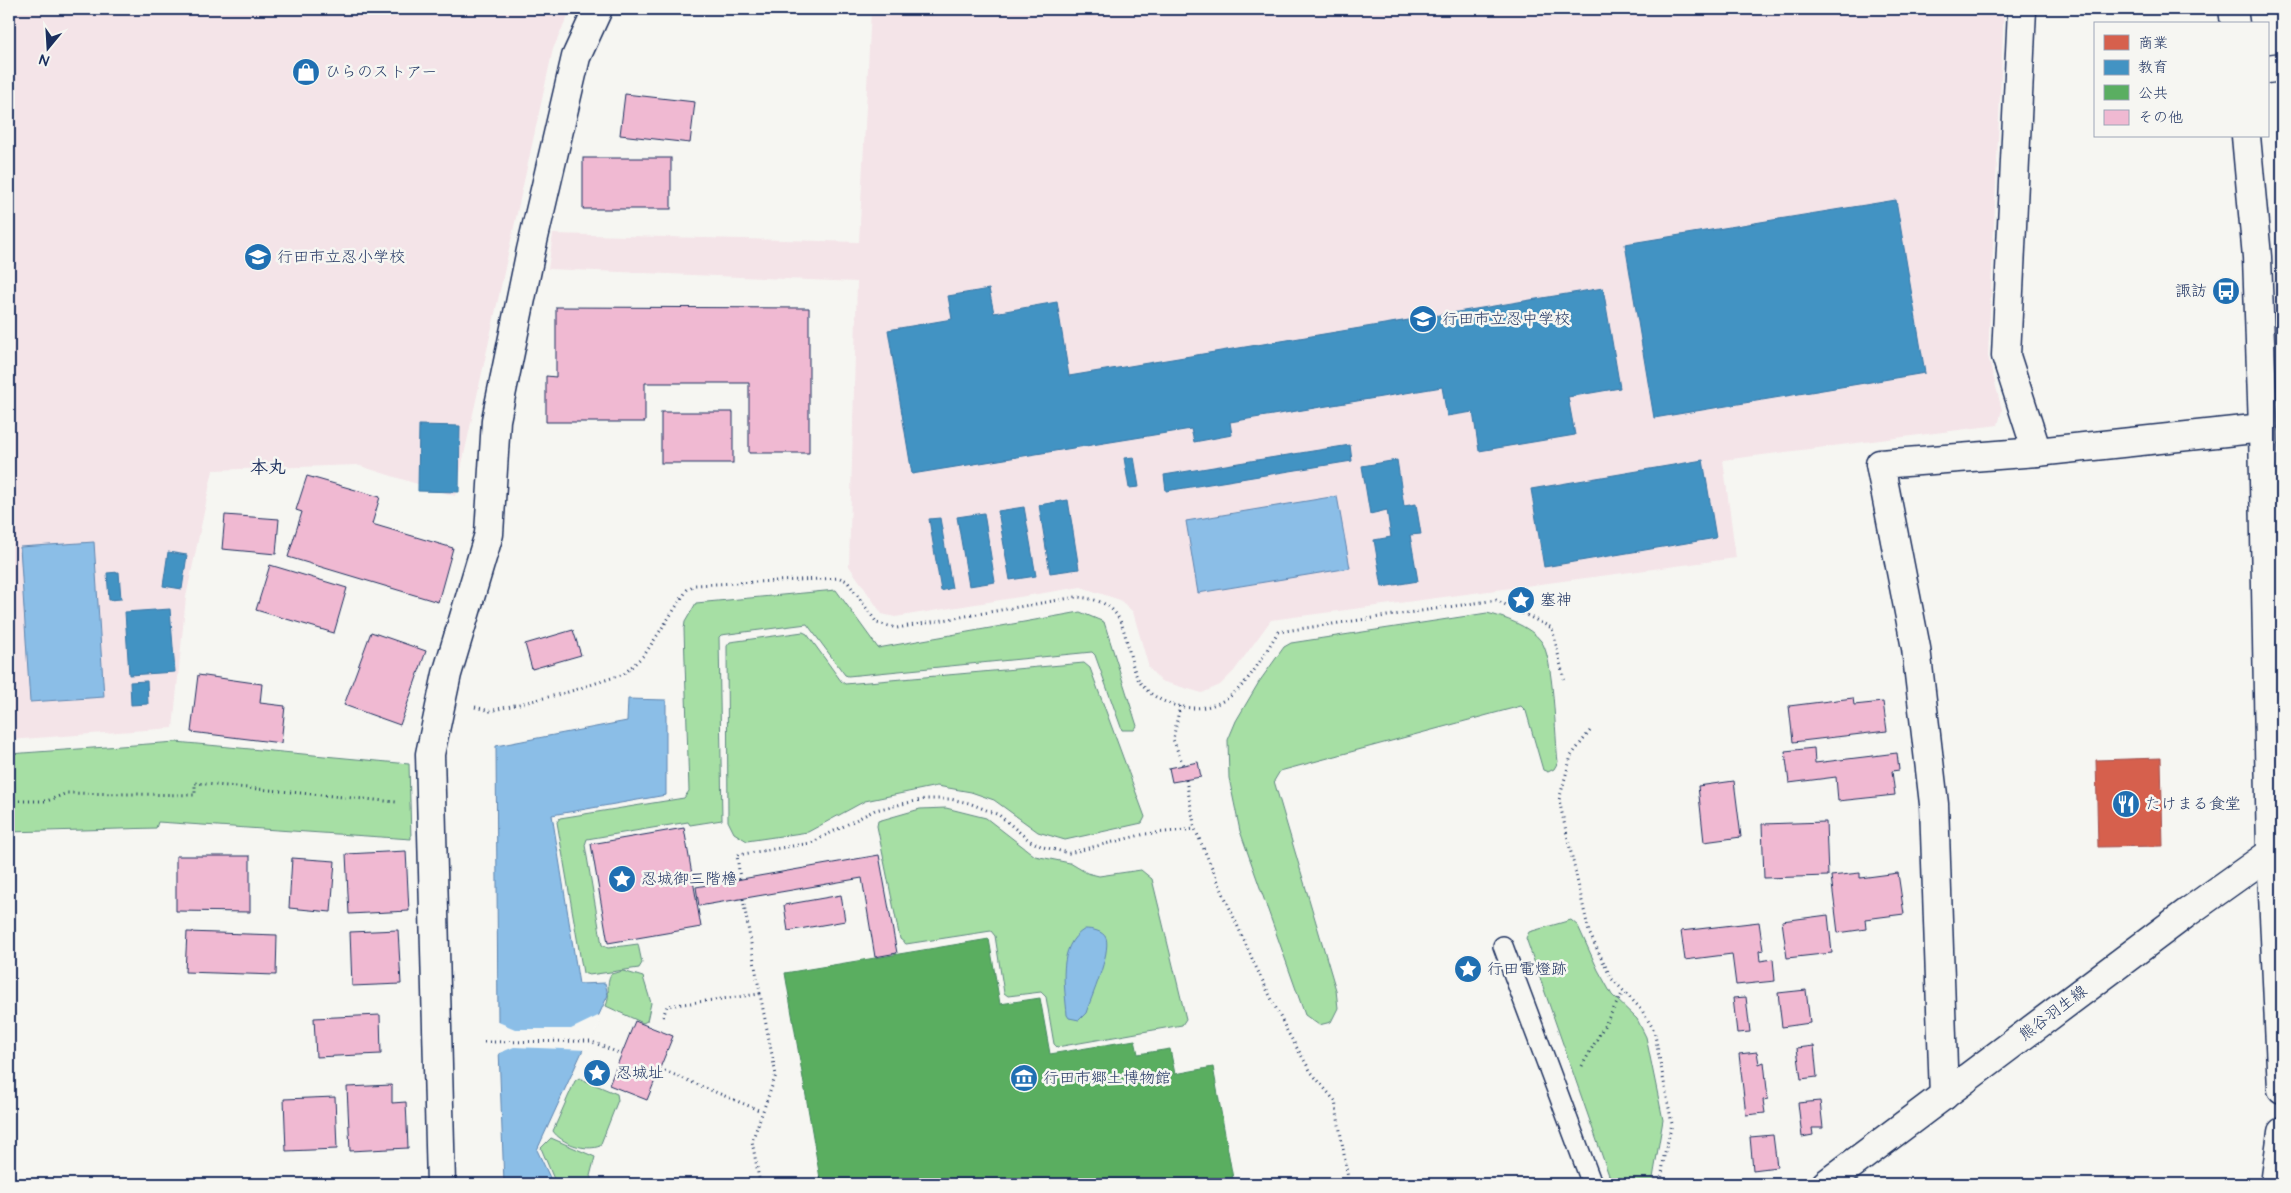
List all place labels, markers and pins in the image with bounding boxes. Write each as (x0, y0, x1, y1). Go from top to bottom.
shop icon: ひらのストアー (291, 57, 321, 87)
place label: ひらのストアー (325, 61, 437, 83)
school or university icon: 行田市立忍小学校 (243, 242, 273, 272)
place label: 行田市立忍小学校 (277, 246, 405, 268)
bus stop icon: 諏訪 (2211, 276, 2241, 306)
place label: 諏訪 (2175, 280, 2207, 302)
school or university icon: 行田市立忍中学校 (1408, 304, 1438, 334)
place label: 行田市立忍中学校 (1442, 308, 1570, 330)
place icon: 塞神 (1506, 585, 1536, 615)
place label: 塞神 (1540, 589, 1572, 611)
restaurant icon: たけまる食堂 (2111, 789, 2141, 819)
place label: たけまる食堂 (2145, 793, 2241, 815)
place icon: 忍城御三階櫓 (607, 864, 637, 894)
place label: 忍城御三階櫓 (641, 868, 737, 890)
place icon: 行田電燈跡 (1453, 954, 1483, 984)
place label: 行田電燈跡 (1487, 958, 1567, 980)
place icon: 忍城址 (582, 1058, 612, 1088)
place label: 忍城址 (616, 1062, 664, 1084)
museum icon: 行田市郷土博物館 (1009, 1063, 1039, 1093)
place label: 行田市郷土博物館 (1043, 1067, 1171, 1089)

